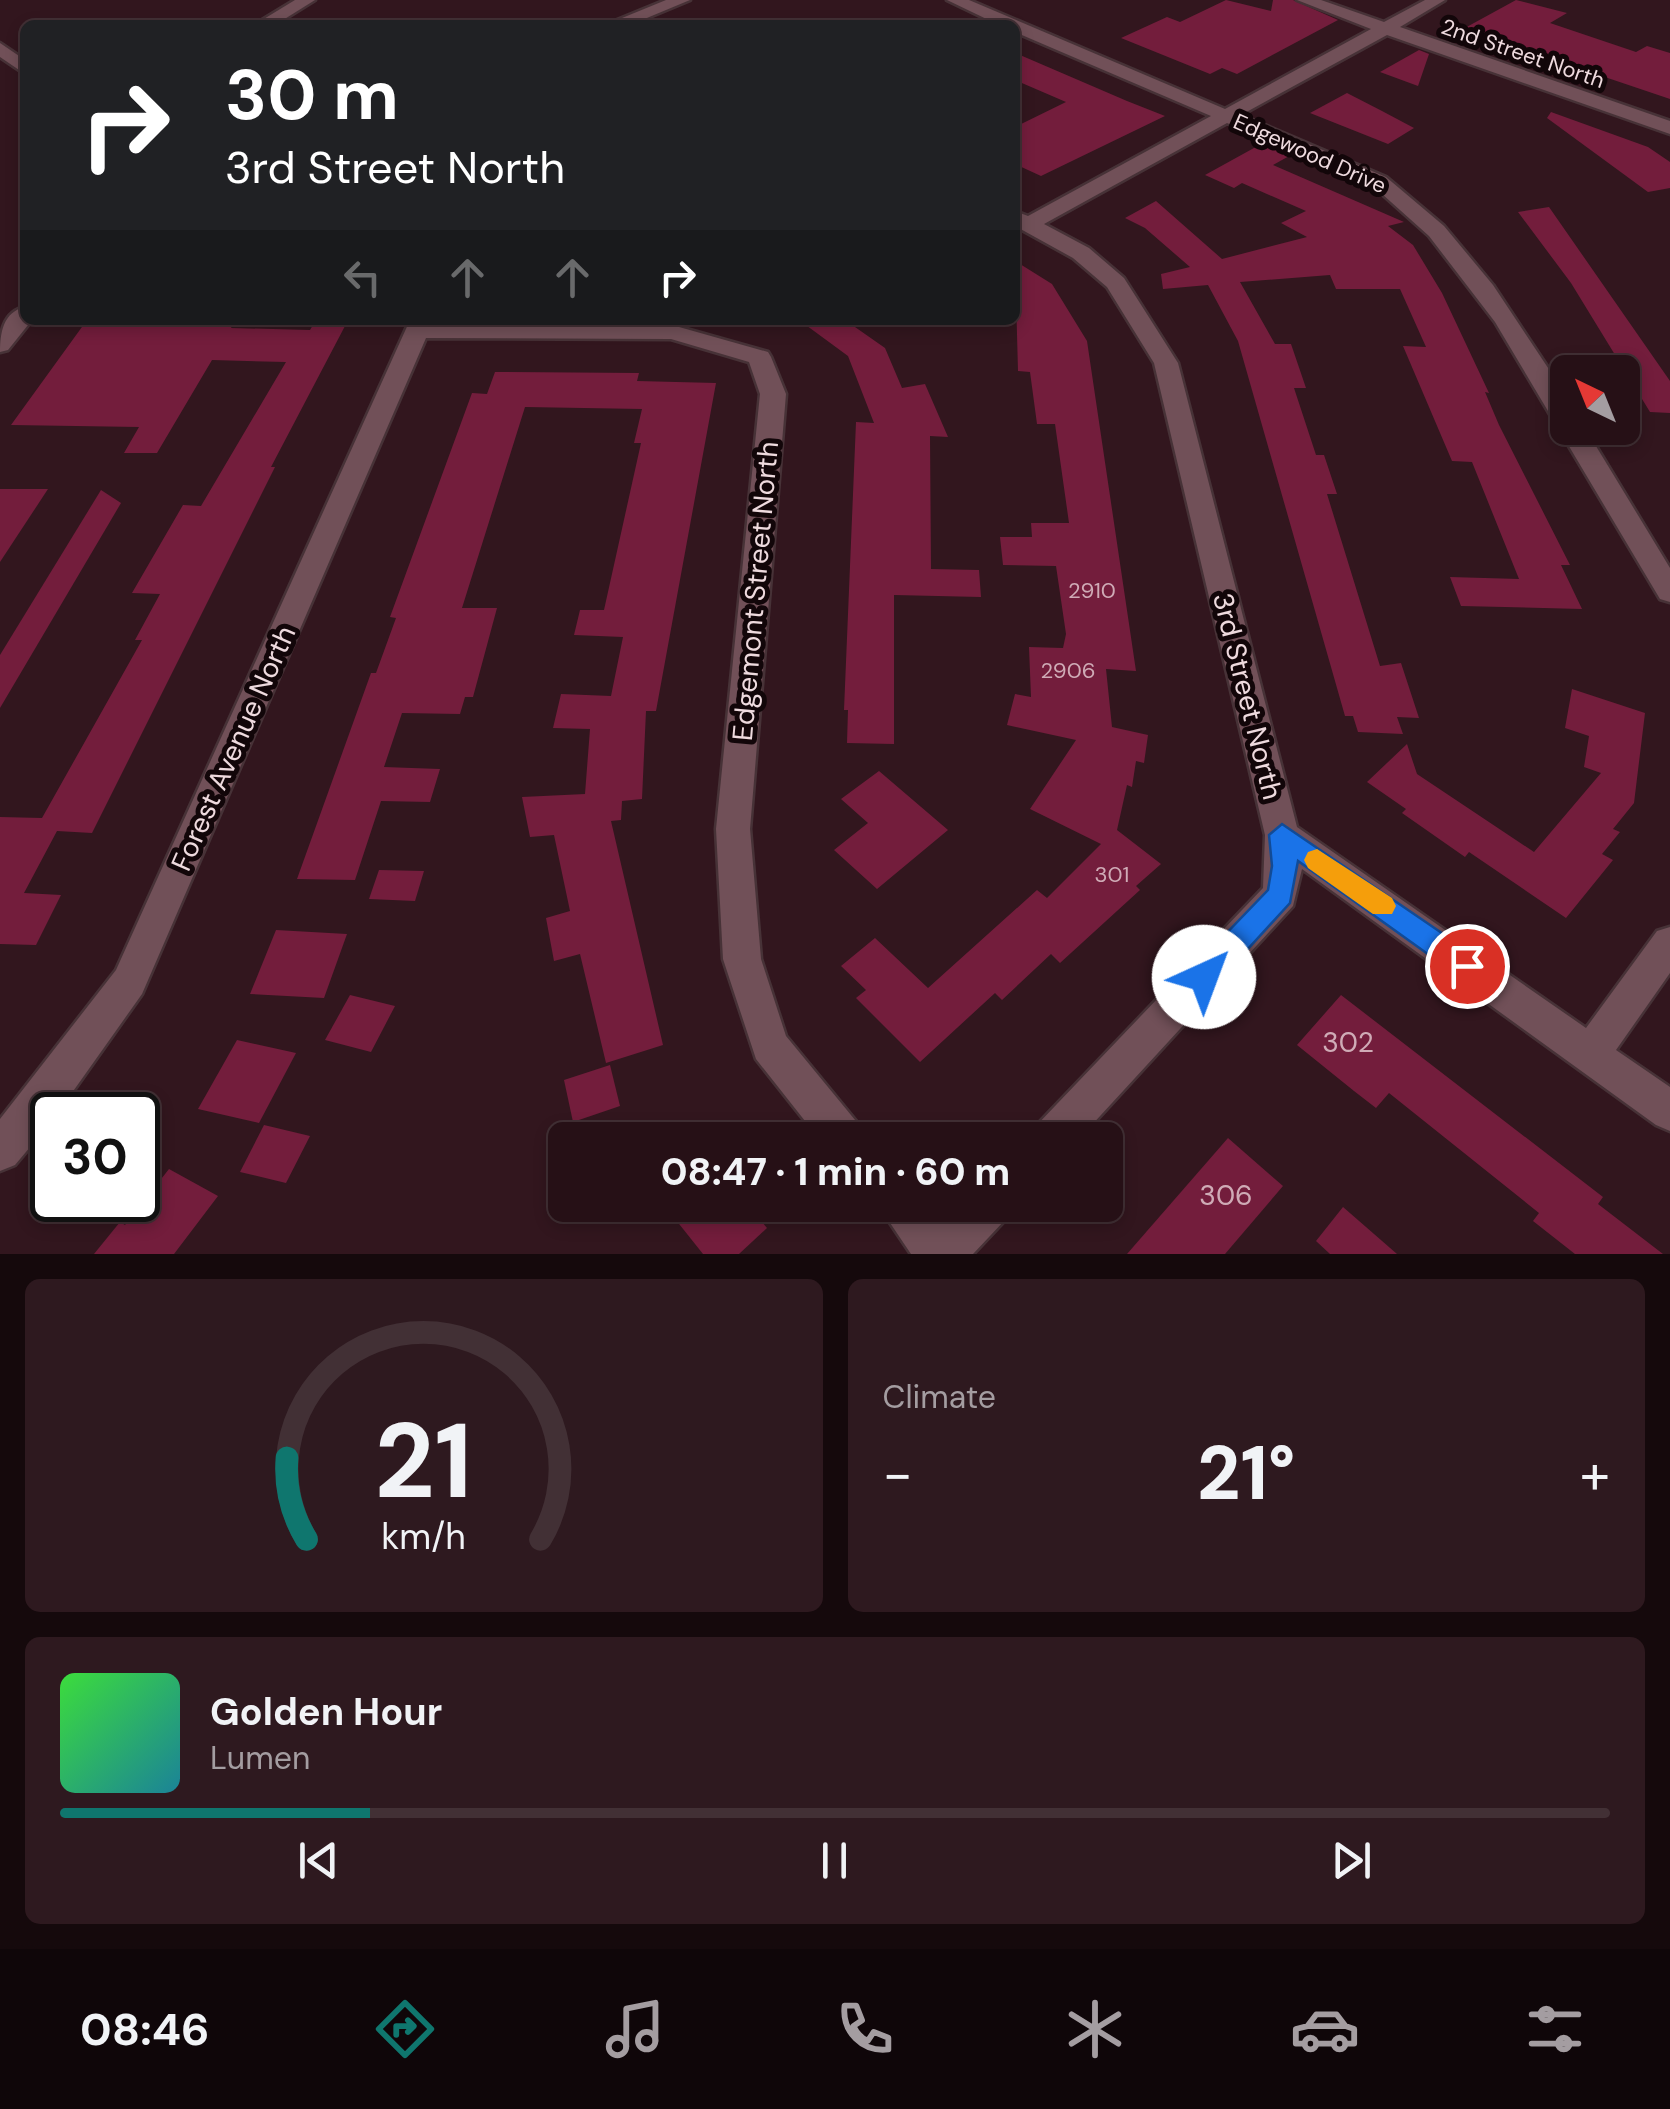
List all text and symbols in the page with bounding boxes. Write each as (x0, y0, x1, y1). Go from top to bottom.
street label: 2nd Street North (1437, 12, 1608, 95)
text: 30 m (225, 50, 399, 141)
icon: right (60, 60, 190, 190)
street label: Edgewood Drive (1229, 107, 1391, 200)
text: 3rd Street North (225, 138, 565, 197)
icon: left (335, 250, 390, 305)
icon: ahead (440, 250, 495, 305)
icon: ahead (545, 250, 600, 305)
icon: right (650, 250, 705, 305)
north arrow (1550, 355, 1640, 445)
map controls (1550, 355, 1640, 445)
street label: Edgemont Street North (724, 440, 787, 742)
house number: 2910 (1068, 576, 1116, 605)
street label: 3rd Street North (1204, 589, 1291, 803)
street label: Forest Avenue North (163, 620, 304, 877)
house number: 2906 (1040, 656, 1096, 685)
house number: 301 (1095, 860, 1129, 889)
pin (1425, 924, 1510, 1009)
position arrow (1152, 925, 1256, 1029)
icon: arrive (1440, 939, 1495, 994)
house number: 302 (1322, 1024, 1374, 1061)
speed limit sign: 30 (30, 1092, 160, 1222)
text: 08:47 · 1 min · 60 m (661, 1147, 1010, 1197)
house number: 306 (1199, 1177, 1253, 1214)
text: Climate (883, 1376, 996, 1418)
text: 21 (375, 1394, 473, 1529)
text: 21° (1197, 1425, 1295, 1522)
text: − (883, 1438, 913, 1510)
text: + (1580, 1438, 1610, 1510)
text: km/h (382, 1514, 466, 1560)
text: Golden Hour (210, 1687, 442, 1737)
text: Lumen (210, 1737, 310, 1779)
icon: previous (291, 1833, 346, 1888)
icon: pause (807, 1833, 862, 1888)
icon: next (1324, 1833, 1379, 1888)
icon: directions (370, 1994, 440, 2064)
icon: music (600, 1994, 670, 2064)
icon: phone (830, 1994, 900, 2064)
icon: climate (1060, 1994, 1130, 2064)
icon: car (1290, 1994, 1360, 2064)
icon: filters (1520, 1994, 1590, 2064)
text: 08:46 (80, 2000, 209, 2059)

